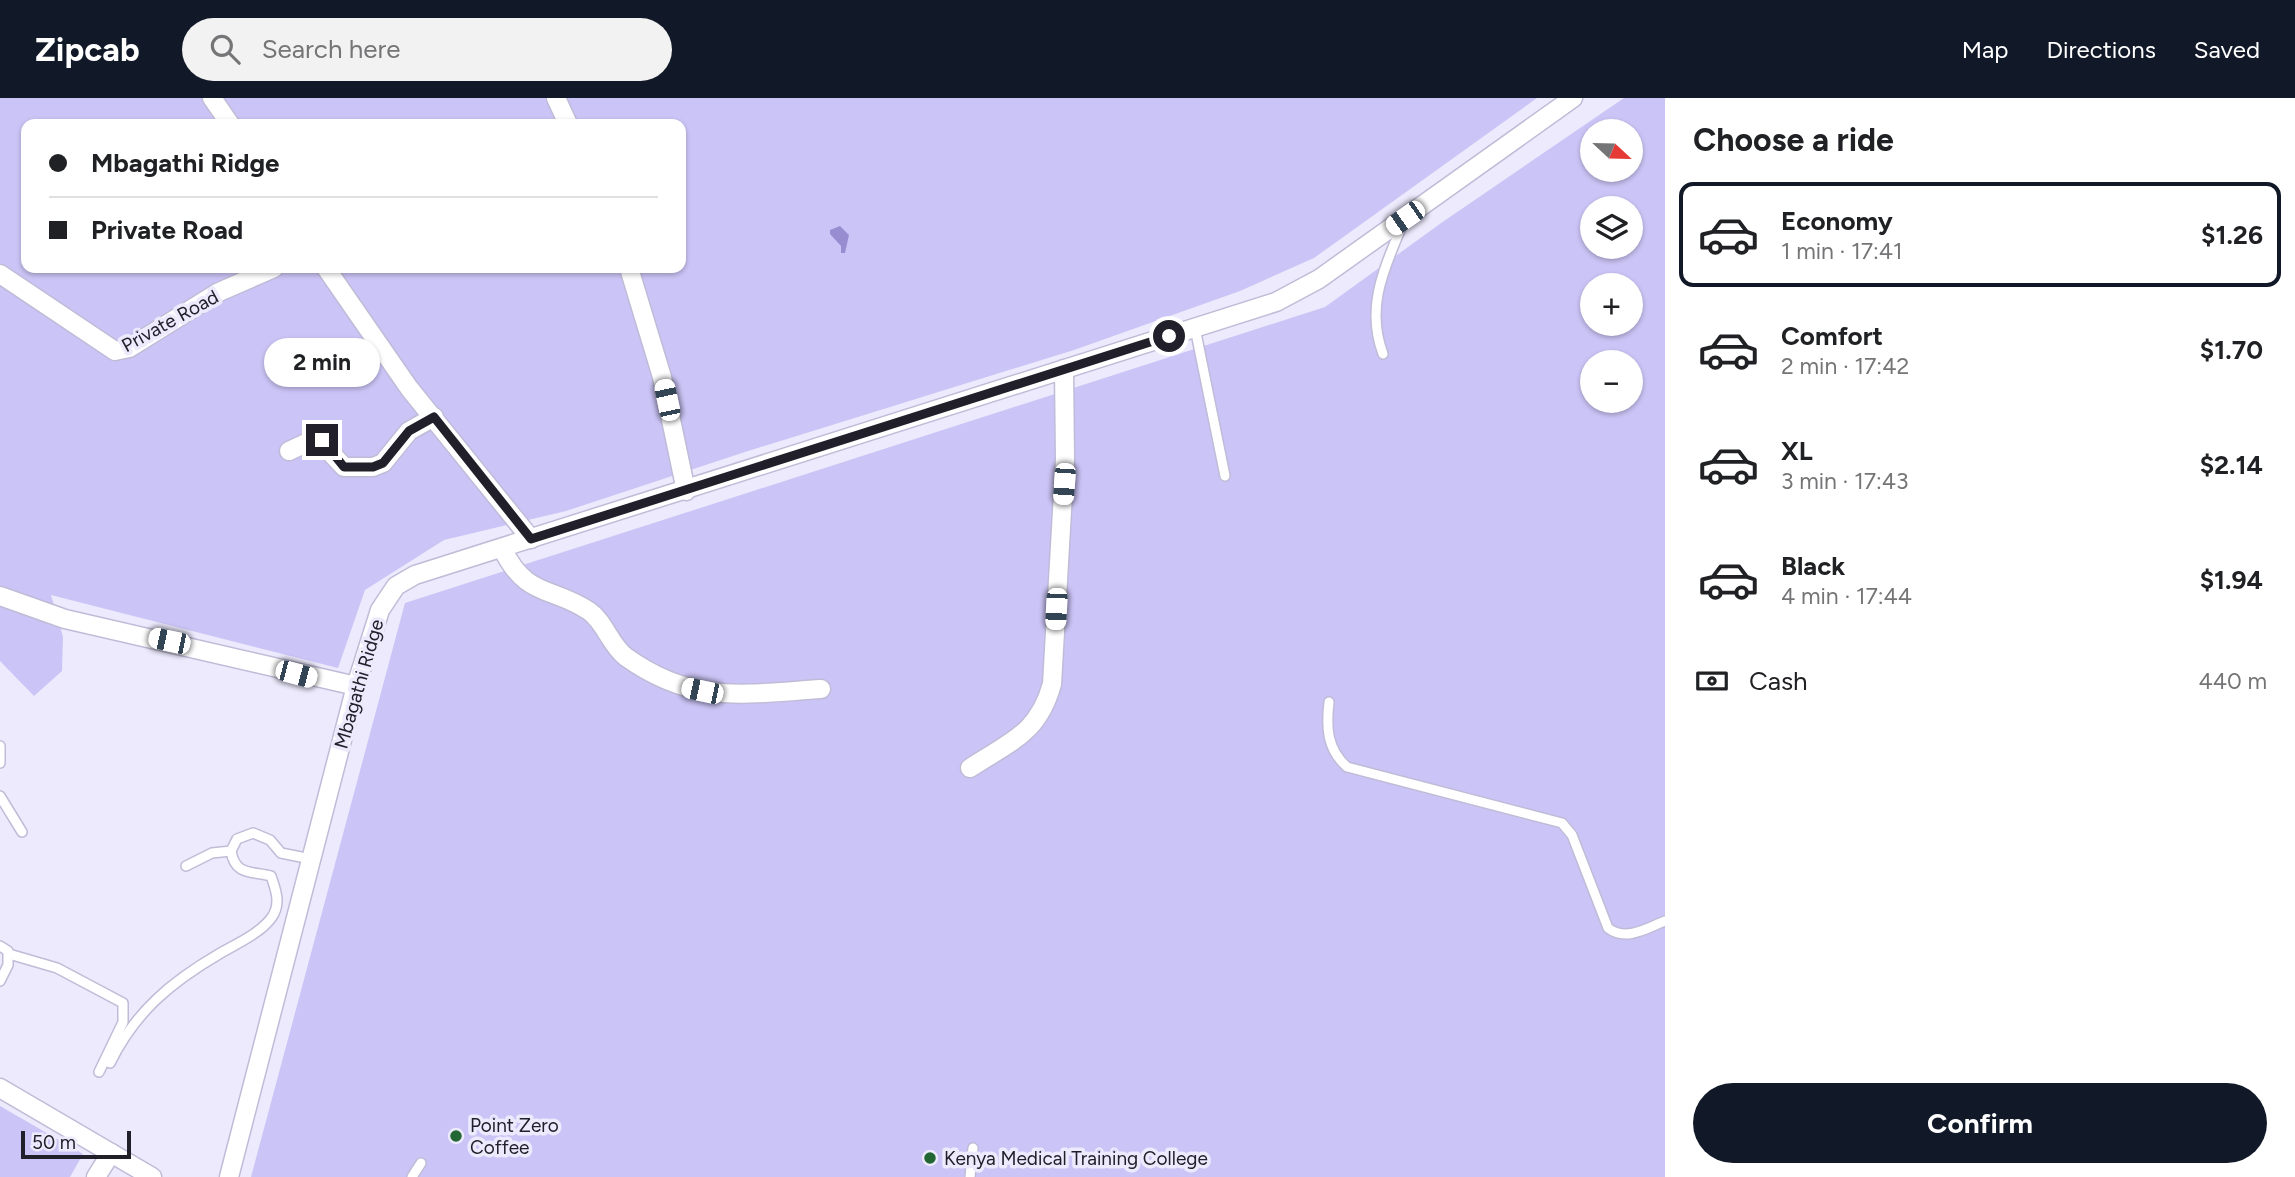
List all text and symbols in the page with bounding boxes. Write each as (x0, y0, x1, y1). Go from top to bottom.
search box (182, 18, 672, 81)
text: Zipcab (35, 30, 140, 69)
icon: search (206, 30, 244, 68)
text: Search here (262, 33, 401, 65)
text: Map (1962, 35, 2008, 64)
text: Directions (2046, 35, 2156, 64)
text: Saved (2194, 35, 2260, 64)
north arrow (1580, 119, 1643, 182)
map controls (1580, 119, 1643, 413)
text: Choose a ride (1693, 121, 1894, 159)
text: Mbagathi Ridge (91, 147, 279, 179)
button: layers (1580, 196, 1643, 259)
car (1382, 197, 1429, 239)
icon: car (1697, 203, 1760, 266)
text: Economy (1781, 205, 1893, 237)
text: Private Road (91, 214, 243, 246)
text: $1.26 (2201, 219, 2263, 251)
text: 1 min · 17:41 (1781, 237, 1903, 265)
button: + (1580, 273, 1643, 336)
street label: Private Road (118, 285, 222, 357)
icon: car (1697, 318, 1760, 381)
route start (1153, 320, 1185, 352)
text: Comfort (1781, 320, 1883, 352)
text: $1.70 (2200, 334, 2263, 366)
callout: 2 min (264, 338, 380, 388)
text: 2 min (293, 348, 351, 376)
button: − (1580, 350, 1643, 413)
text: 2 min · 17:42 (1781, 352, 1909, 380)
car (653, 377, 682, 423)
route end (306, 424, 338, 456)
icon: car (1697, 433, 1760, 496)
text: XL (1781, 435, 1813, 467)
text: $2.14 (2200, 449, 2263, 481)
car (1053, 462, 1076, 506)
text: 3 min · 17:43 (1781, 467, 1909, 495)
icon: car (1697, 548, 1760, 611)
text: Black (1781, 550, 1845, 582)
text: $1.94 (2200, 564, 2263, 596)
text: 4 min · 17:44 (1781, 582, 1912, 610)
car (1045, 587, 1068, 631)
street label: Mbagathi Ridge (330, 617, 388, 751)
car (147, 626, 192, 656)
car (273, 658, 320, 690)
icon: cash (1693, 662, 1731, 700)
text: Cash (1749, 665, 1808, 697)
text: 440 m (2198, 667, 2267, 695)
car (680, 676, 725, 706)
button: Confirm (1693, 1083, 2267, 1163)
place label: Point Zero Coffee (470, 1114, 559, 1159)
scale bar (21, 1128, 131, 1160)
marker: Point Zero Coffee (448, 1128, 464, 1144)
text: 50 m (32, 1131, 76, 1154)
place label: Kenya Medical Training College (944, 1147, 1208, 1170)
marker: Kenya Medical Training College (922, 1150, 938, 1166)

